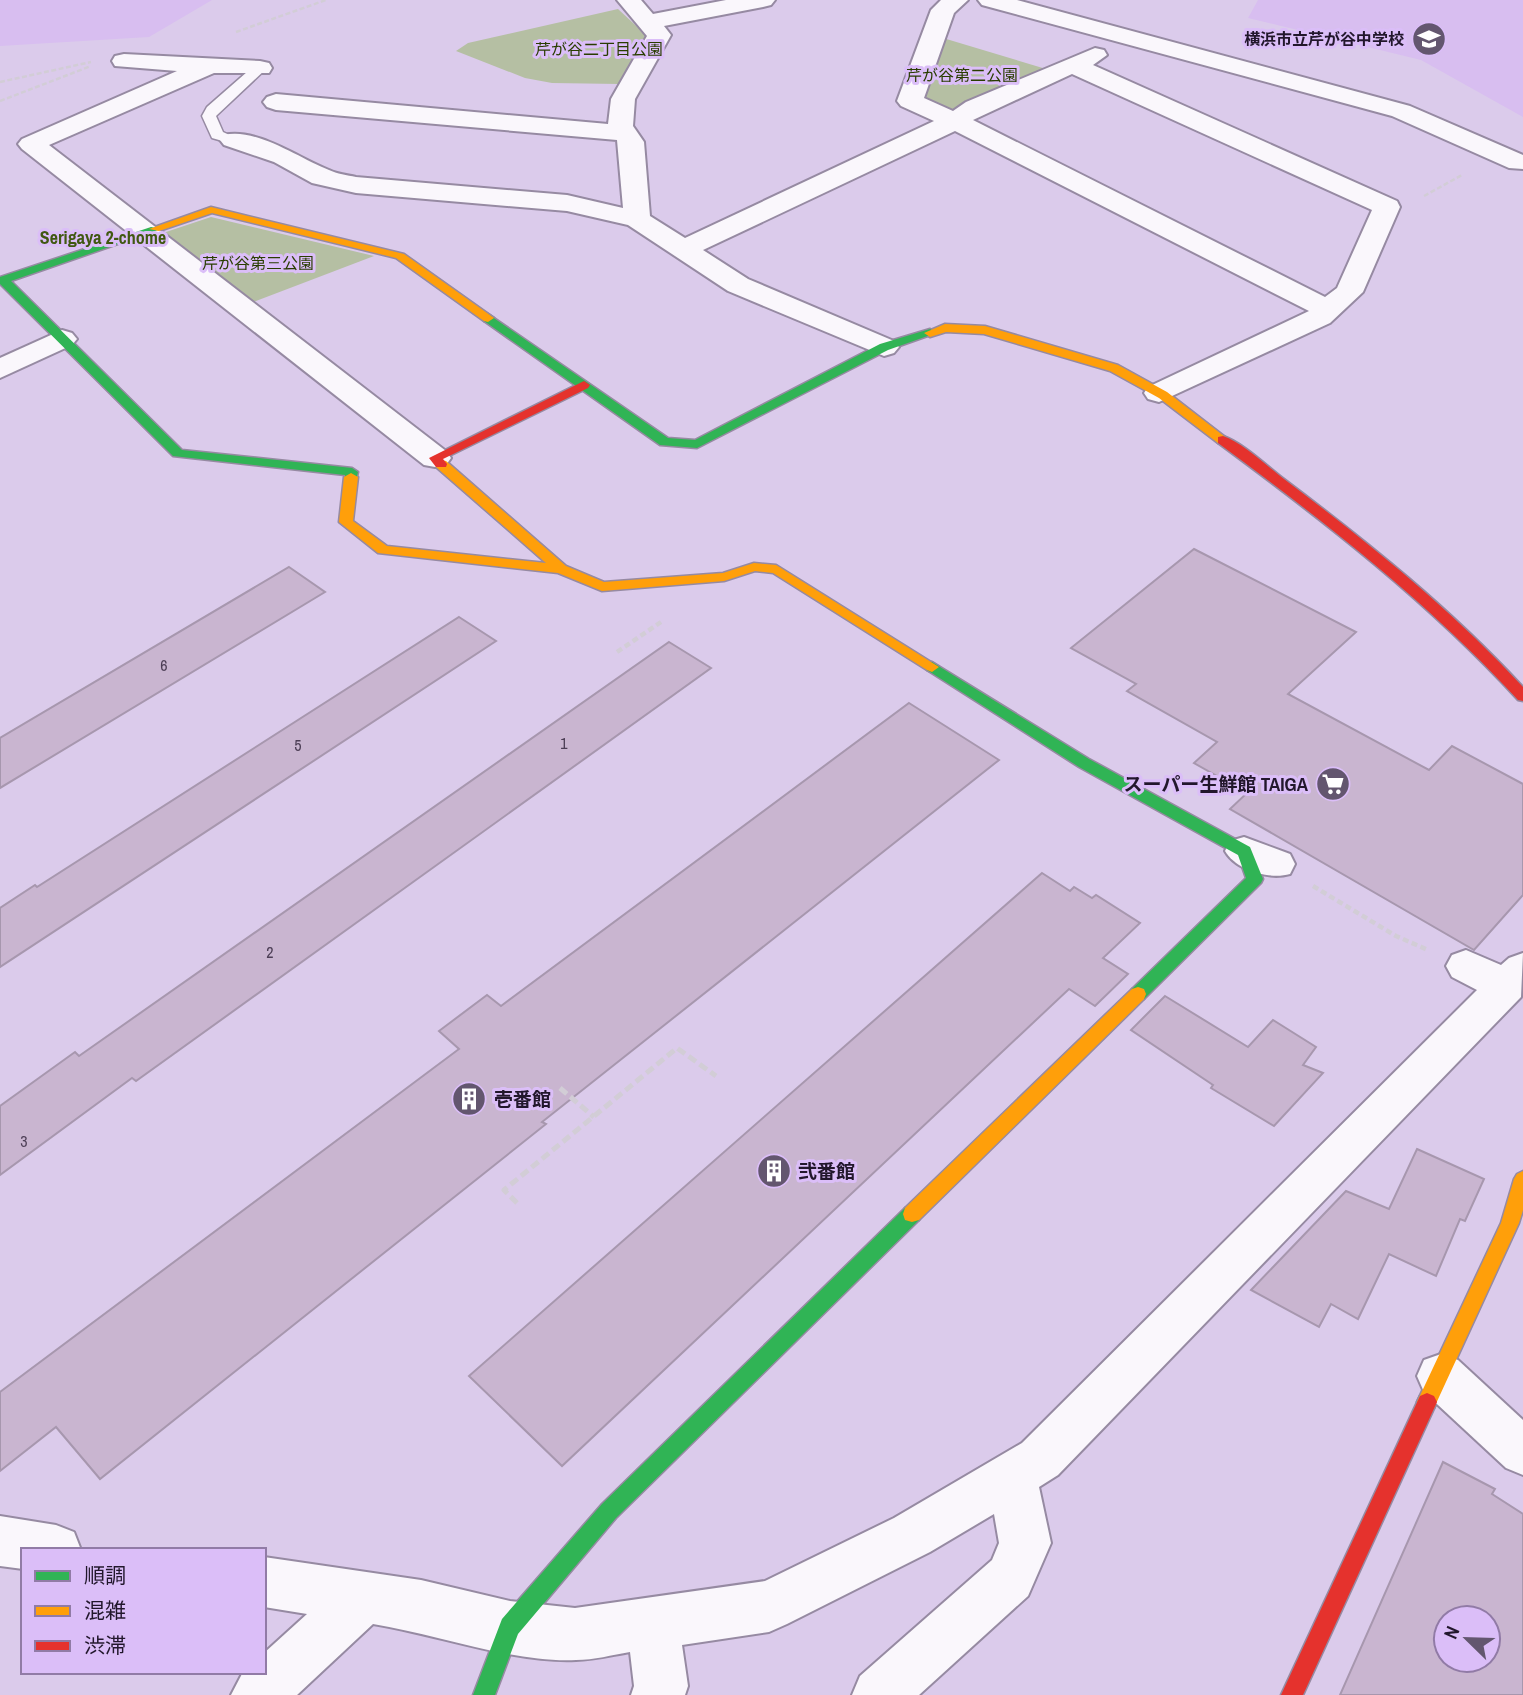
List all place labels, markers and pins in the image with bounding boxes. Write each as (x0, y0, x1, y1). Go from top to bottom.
school or university icon: 横浜市立芹が谷中学校 (1410, 20, 1448, 58)
place label: 横浜市立芹が谷中学校 (1244, 28, 1404, 50)
supermarket icon: スーパー生鮮館 TAIGA (1314, 765, 1352, 803)
place label: スーパー生鮮館 TAIGA (1124, 771, 1309, 797)
building icon: 壱番館 (450, 1080, 488, 1118)
place label: 壱番館 (494, 1086, 551, 1112)
building icon: 弐番館 (755, 1152, 793, 1190)
place label: 弐番館 (798, 1158, 855, 1184)

